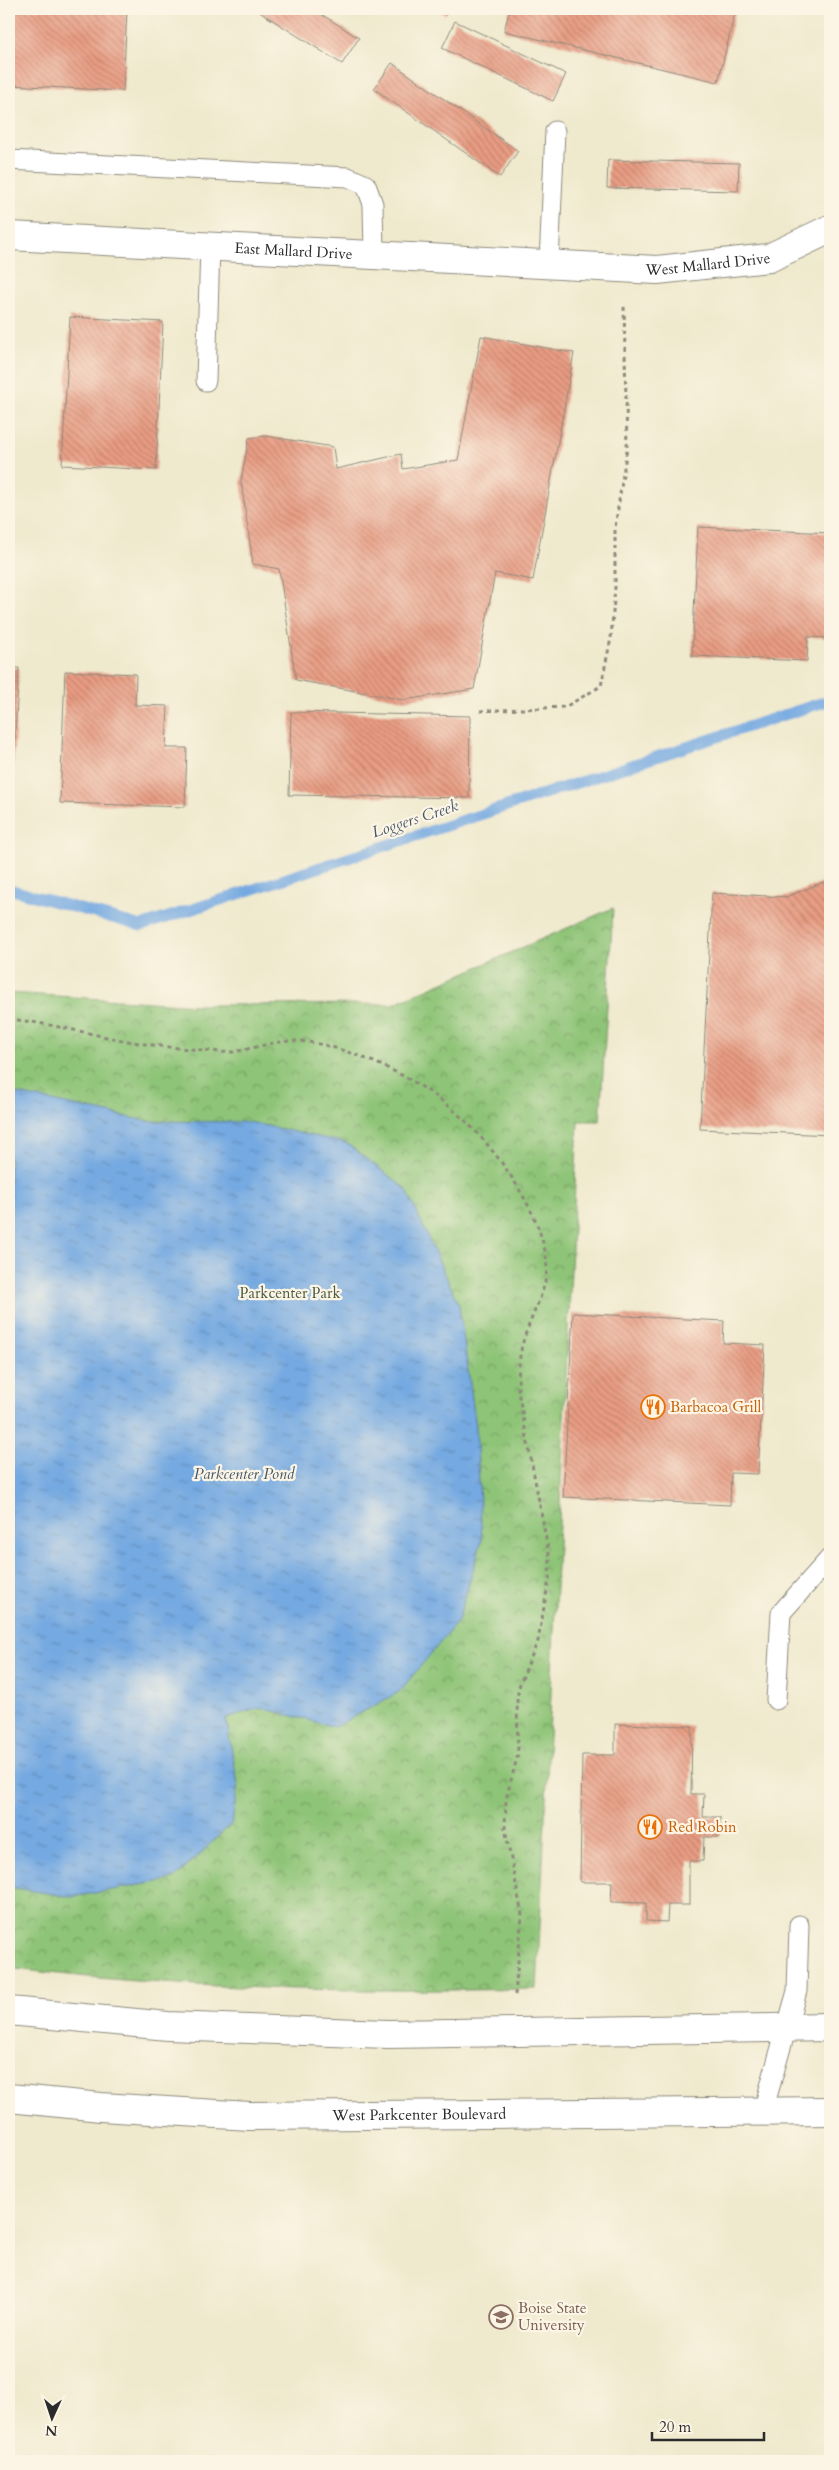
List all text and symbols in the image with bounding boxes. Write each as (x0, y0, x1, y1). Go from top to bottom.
street label: East Mallard Drive (234, 238, 353, 264)
street label: West Mallard Drive (644, 248, 772, 280)
water label: Loggers Creek (369, 795, 461, 843)
park label: Parkcenter Park (240, 1283, 340, 1303)
restaurant icon: Barbacoa Grill (640, 1394, 666, 1420)
place label: Barbacoa Grill (670, 1397, 762, 1417)
water label: Parkcenter Pond (194, 1463, 296, 1485)
restaurant icon: Red Robin (637, 1814, 663, 1840)
place label: Red Robin (668, 1817, 737, 1837)
street label: West Parkcenter Boulevard (331, 2104, 506, 2125)
place label: Boise State University (518, 2298, 587, 2335)
school or university icon: Boise State University (488, 2304, 514, 2330)
north arrow (28, 2392, 78, 2442)
scale bar (652, 2410, 764, 2442)
text: 20 m (659, 2417, 691, 2437)
text: N (45, 2421, 58, 2440)

